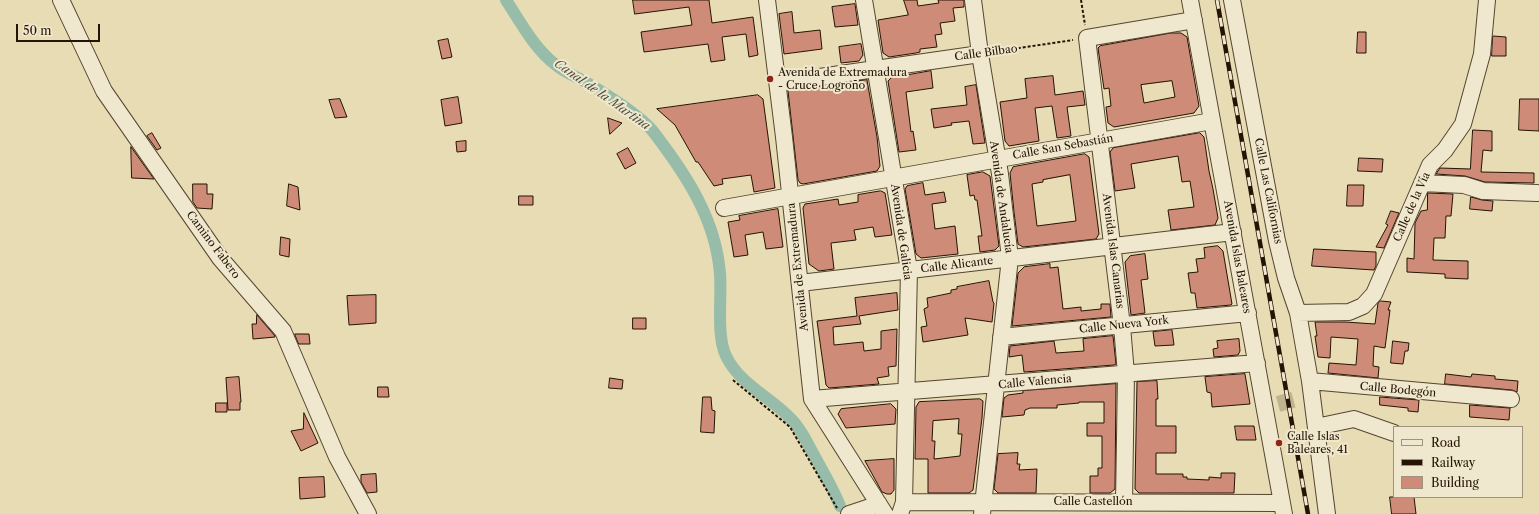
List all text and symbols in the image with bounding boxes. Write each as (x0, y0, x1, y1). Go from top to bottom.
scale bar (18, 16, 102, 42)
text: 50 m (23, 23, 52, 38)
street label: Calle Bilbao (954, 42, 1018, 64)
water label: Canal de la Martina (551, 56, 653, 134)
place label: Avenida de Extremadura - Cruce Logroño (778, 66, 907, 92)
marker: Avenida de Extremadura - Cruce Logroño (765, 74, 775, 84)
street label: Calle San Sebastián (1012, 132, 1114, 162)
street label: Calle Las Californias (1251, 137, 1285, 245)
street label: Avenida de Andalucía (987, 140, 1015, 254)
street label: Calle de la Vía (1391, 170, 1433, 244)
street label: Avenida de Galicia (888, 183, 914, 281)
street label: Avenida Islas Canarias (1099, 193, 1127, 309)
street label: Avenida Islas Baleares (1221, 199, 1253, 315)
street label: Avenida de Extremadura (785, 202, 811, 332)
street label: Camino Fabero (183, 209, 243, 281)
street label: Calle Alicante (920, 254, 994, 276)
street label: Calle Nueva York (1078, 314, 1170, 336)
street label: Calle Valencia (998, 372, 1072, 392)
street label: Calle Bodegón (1359, 380, 1437, 400)
legend (1393, 426, 1523, 498)
place label: Calle Islas Baleares, 41 (1287, 430, 1348, 456)
text: Road (1431, 435, 1461, 450)
marker: Calle Islas Baleares, 41 (1274, 438, 1284, 448)
text: Railway (1431, 455, 1476, 470)
text: Building (1431, 475, 1479, 490)
street label: Calle Castellón (1053, 495, 1133, 509)

